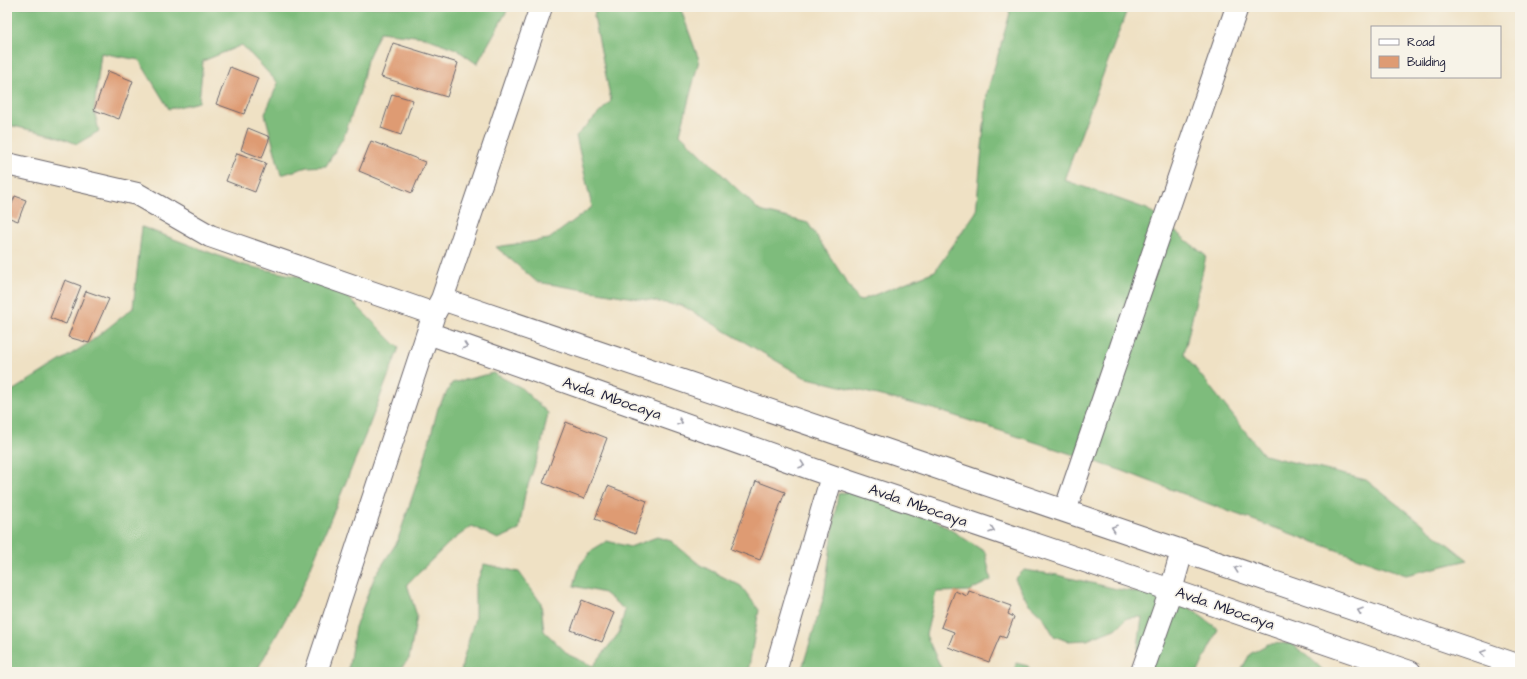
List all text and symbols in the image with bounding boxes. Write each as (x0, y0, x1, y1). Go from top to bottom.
legend (1371, 26, 1501, 78)
text: Road (1407, 34, 1435, 51)
text: Building (1407, 54, 1445, 72)
one-way arrow (461, 342, 468, 350)
street label: Avda. Mbocaya (559, 372, 664, 426)
one-way arrow (676, 418, 683, 426)
one-way arrow (799, 461, 806, 469)
street label: Avda. Mbocaya (865, 479, 970, 533)
one-way arrow (1110, 524, 1117, 532)
one-way arrow (988, 525, 995, 533)
one-way arrow (1234, 566, 1241, 574)
street label: Avda. Mbocaya (1172, 582, 1277, 636)
one-way arrow (1357, 608, 1364, 616)
one-way arrow (1480, 649, 1487, 658)

